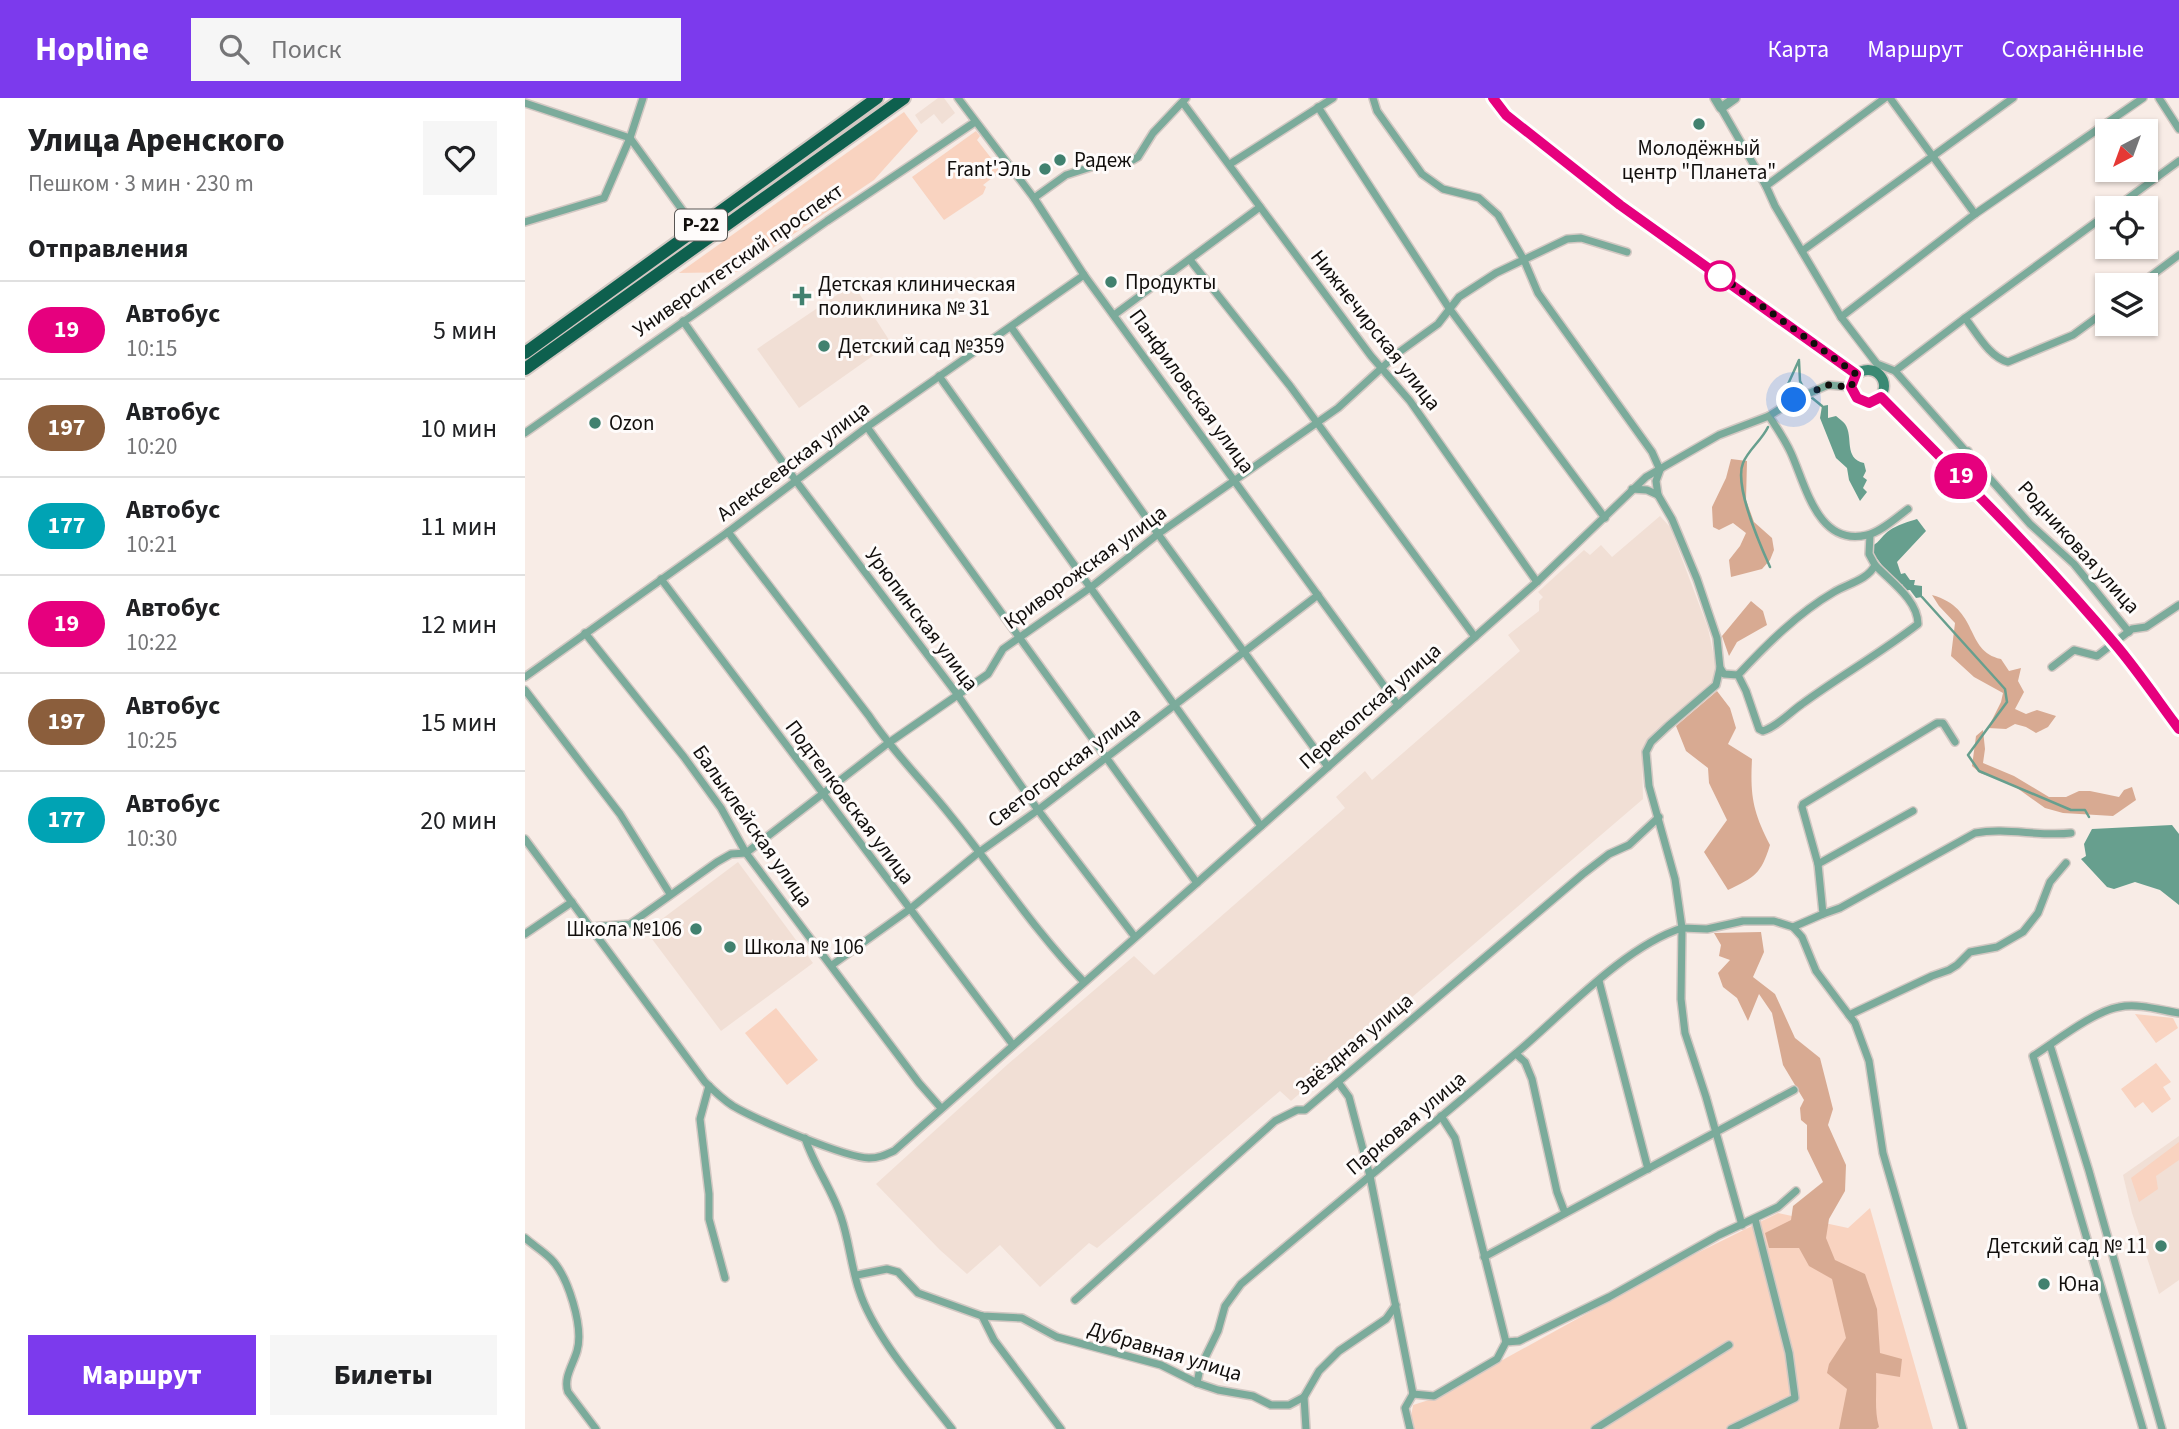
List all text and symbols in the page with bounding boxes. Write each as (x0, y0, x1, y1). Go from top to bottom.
search box (191, 18, 681, 81)
text: Hopline (35, 26, 149, 73)
icon: search (215, 30, 253, 68)
text: Поиск (271, 31, 341, 68)
text: Карта (1768, 32, 1829, 67)
text: Маршрут (1867, 32, 1963, 67)
text: Сохранённые (2001, 32, 2144, 67)
marker: Молодёжный центр "Планета" (1691, 116, 1707, 132)
text: Улица Аренского (28, 117, 285, 164)
north arrow (2095, 119, 2158, 182)
map controls (2095, 119, 2158, 336)
button: heart (423, 121, 497, 195)
place label: Молодёжный центр "Планета" (1622, 133, 1776, 187)
place label: Радеж (1074, 145, 1132, 175)
marker: Радеж (1052, 152, 1068, 168)
place label: Frant'Эль (947, 154, 1031, 184)
marker: Frant'Эль (1037, 161, 1053, 177)
text: Пешком · 3 мин · 230 m (28, 167, 254, 200)
street label: Университетский проспект (627, 176, 850, 344)
button: locate (2095, 196, 2158, 259)
road number: Р-22 (675, 209, 727, 240)
text: Отправления (28, 230, 188, 267)
street label: Нижнечирская улица (1304, 243, 1448, 417)
unlabelled marker (1705, 261, 1735, 291)
place label: Продукты (1125, 267, 1216, 297)
place label: Детская клиническая поликлиника № 31 (818, 269, 1016, 323)
button: layers (2095, 273, 2158, 336)
marker: Продукты (1103, 274, 1119, 290)
marker: Детская клиническая поликлиника № 31 (792, 286, 812, 306)
text: Автобус (126, 295, 220, 332)
street label: Панфиловская улица (1122, 303, 1262, 479)
text: 19 (54, 312, 79, 347)
text: 5 мин (433, 312, 497, 349)
place label: Детский сад №359 (838, 331, 1004, 361)
text: 10:15 (126, 332, 177, 365)
marker: Детский сад №359 (816, 338, 832, 354)
your location (1776, 382, 1811, 417)
text: Автобус (126, 393, 220, 430)
street label: Алексеевская улица (710, 394, 876, 528)
place label: Ozon (609, 408, 654, 438)
text: 197 (47, 410, 86, 445)
text: 10 мин (420, 410, 497, 447)
marker: Ozon (587, 415, 603, 431)
text: 10:20 (126, 430, 177, 463)
line badge: 19 (1929, 453, 1993, 499)
text: 19 (1948, 458, 1974, 493)
street label: Родниковая улица (2011, 474, 2147, 620)
text: Автобус (126, 491, 220, 528)
street label: Криворожская улица (997, 497, 1173, 637)
text: 177 (47, 508, 86, 543)
text: 11 мин (420, 508, 497, 545)
text: 10:21 (126, 528, 177, 561)
street label: Урюпинская улица (858, 541, 986, 697)
text: Автобус (126, 589, 220, 626)
text: 19 (54, 606, 79, 641)
text: 12 мин (420, 606, 497, 643)
text: 10:22 (126, 626, 177, 659)
street label: Перекопская улица (1292, 636, 1448, 776)
text: Автобус (126, 687, 220, 724)
street label: Светогорская улица (981, 699, 1147, 835)
text: 197 (47, 704, 86, 739)
text: 15 мин (420, 704, 497, 741)
street label: Подтелковская улица (778, 713, 922, 891)
text: 10:25 (126, 724, 177, 757)
street label: Балыклейская улица (686, 739, 820, 913)
text: Автобус (126, 785, 220, 822)
text: 177 (47, 802, 86, 837)
text: 20 мин (420, 802, 497, 839)
text: 10:30 (126, 822, 177, 855)
place label: Школа №106 (566, 914, 682, 944)
marker: Школа №106 (688, 921, 704, 937)
place label: Школа № 106 (744, 932, 864, 962)
marker: Школа № 106 (722, 939, 738, 955)
street label: Звёздная улица (1288, 986, 1420, 1102)
street label: Парковая улица (1339, 1064, 1473, 1182)
place label: Детский сад № 11 (1987, 1231, 2147, 1261)
marker: Детский сад № 11 (2153, 1238, 2169, 1254)
place label: Юна (2058, 1269, 2099, 1299)
marker: Юна (2036, 1276, 2052, 1292)
street label: Дубравная улица (1084, 1313, 1246, 1389)
button: Маршрут (28, 1335, 256, 1415)
button: Билеты (270, 1335, 497, 1415)

